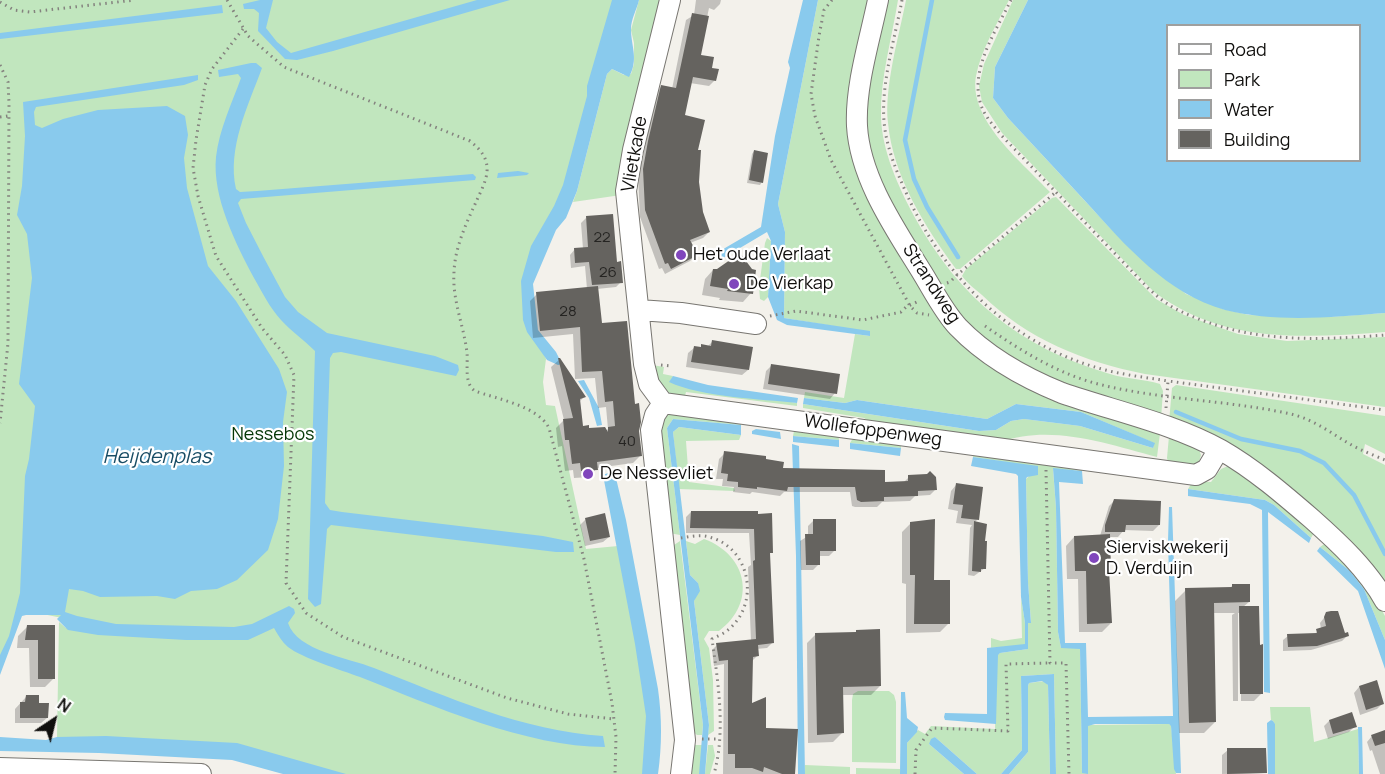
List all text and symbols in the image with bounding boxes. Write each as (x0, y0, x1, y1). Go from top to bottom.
legend (1166, 24, 1361, 162)
text: Road (1224, 37, 1267, 61)
text: Park (1224, 67, 1260, 91)
text: Water (1224, 97, 1274, 121)
street label: Vlietkade (618, 114, 652, 194)
text: Building (1224, 127, 1290, 151)
house number: 22 (593, 229, 611, 247)
street label: Strandweg (897, 240, 965, 328)
place label: Het oude Verlaat (693, 244, 831, 266)
marker: Het oude Verlaat (674, 248, 688, 262)
house number: 26 (599, 264, 617, 282)
place label: De Vierkap (746, 273, 834, 295)
marker: De Vierkap (727, 277, 741, 291)
house number: 28 (559, 303, 577, 321)
street label: Wollefoppenweg (803, 411, 943, 451)
park label: Nessebos (232, 424, 314, 446)
house number: 40 (618, 433, 636, 451)
water label: Heijdenplas (103, 445, 211, 469)
place label: De Nessevliet (600, 463, 713, 485)
marker: De Nessevliet (581, 467, 595, 481)
place label: Sierviskwekerij D. Verduijn (1106, 537, 1228, 580)
marker: Sierviskwekerij D. Verduijn (1087, 551, 1101, 565)
north arrow (24, 690, 84, 750)
text: N (53, 693, 75, 718)

